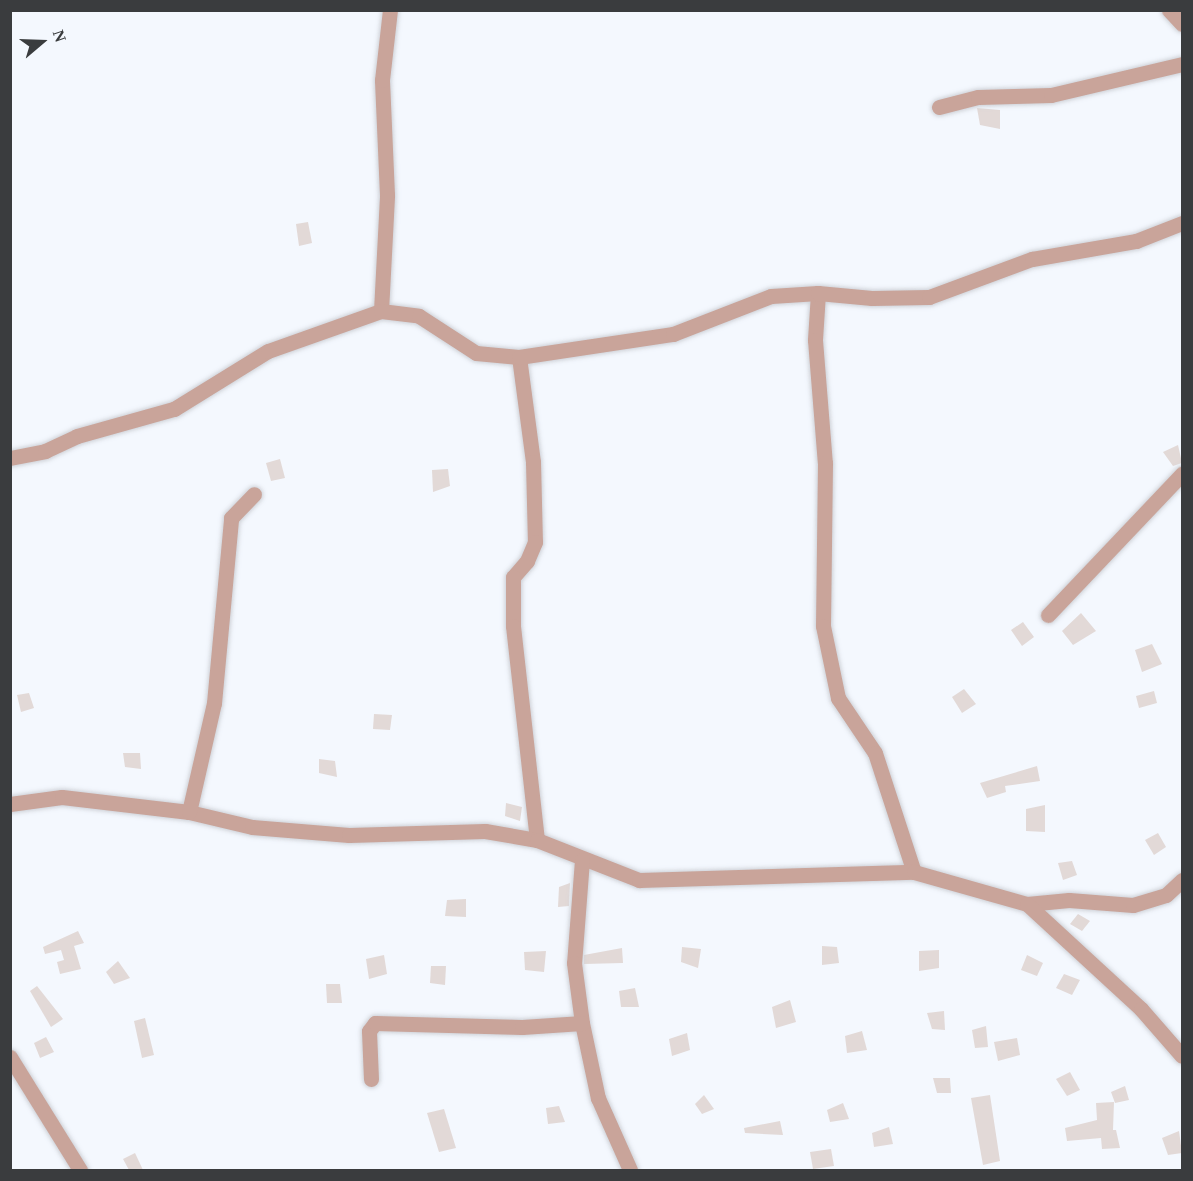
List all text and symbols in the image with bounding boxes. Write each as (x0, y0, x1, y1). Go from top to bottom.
north arrow (12, 12, 72, 72)
text: N (50, 28, 69, 44)

